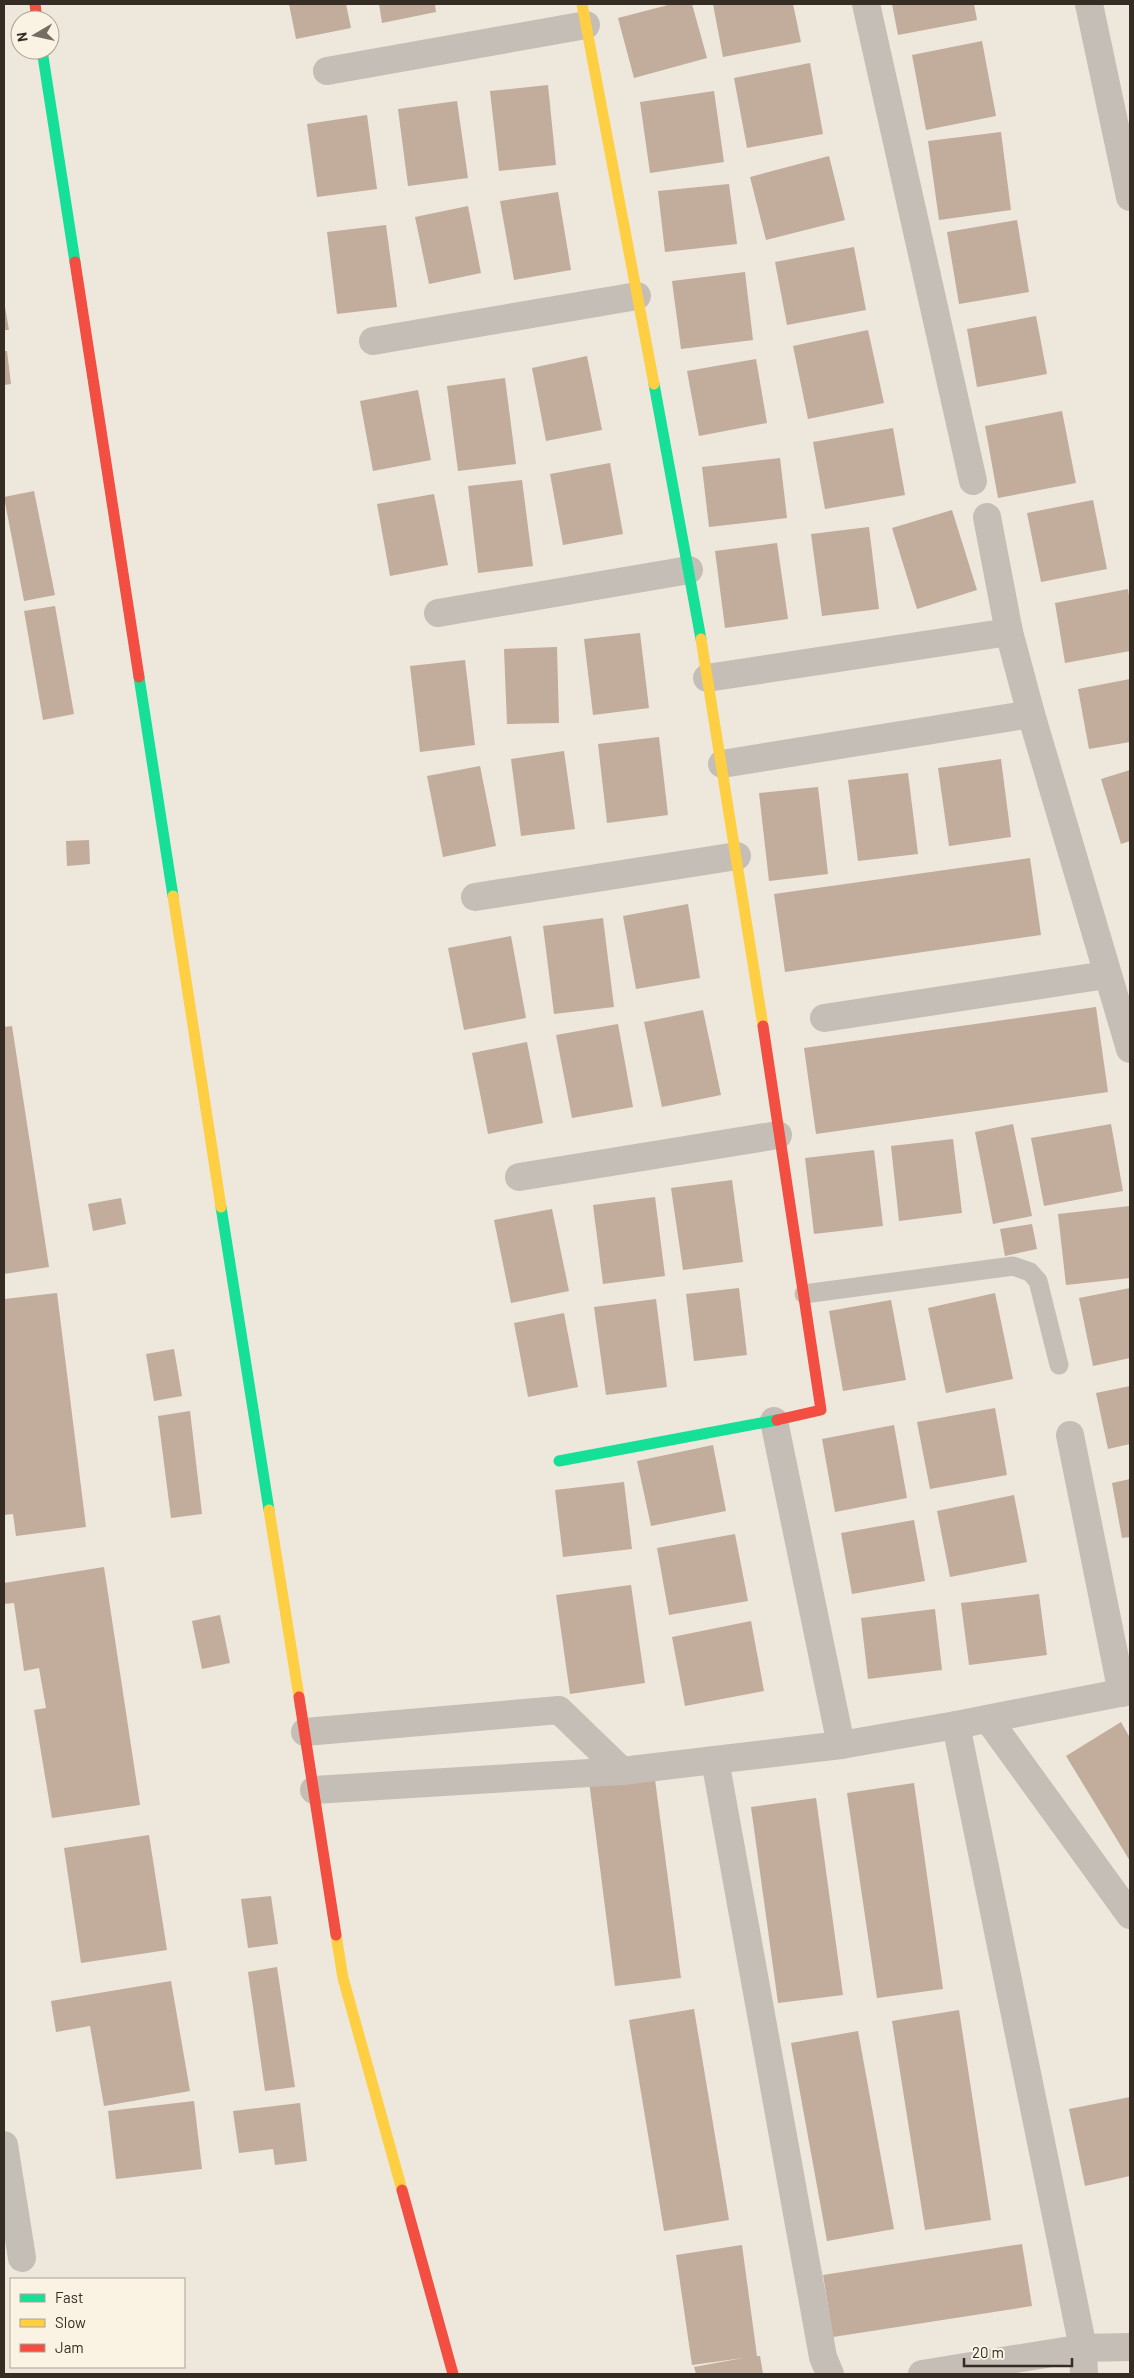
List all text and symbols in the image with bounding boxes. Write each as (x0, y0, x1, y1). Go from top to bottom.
north arrow (10, 10, 60, 60)
text: N (13, 31, 31, 43)
legend (10, 2278, 185, 2368)
text: Fast (55, 2288, 83, 2306)
text: Slow (55, 2313, 86, 2331)
scale bar (964, 2336, 1072, 2368)
text: Jam (55, 2338, 84, 2356)
text: 20 m (972, 2343, 1004, 2361)

